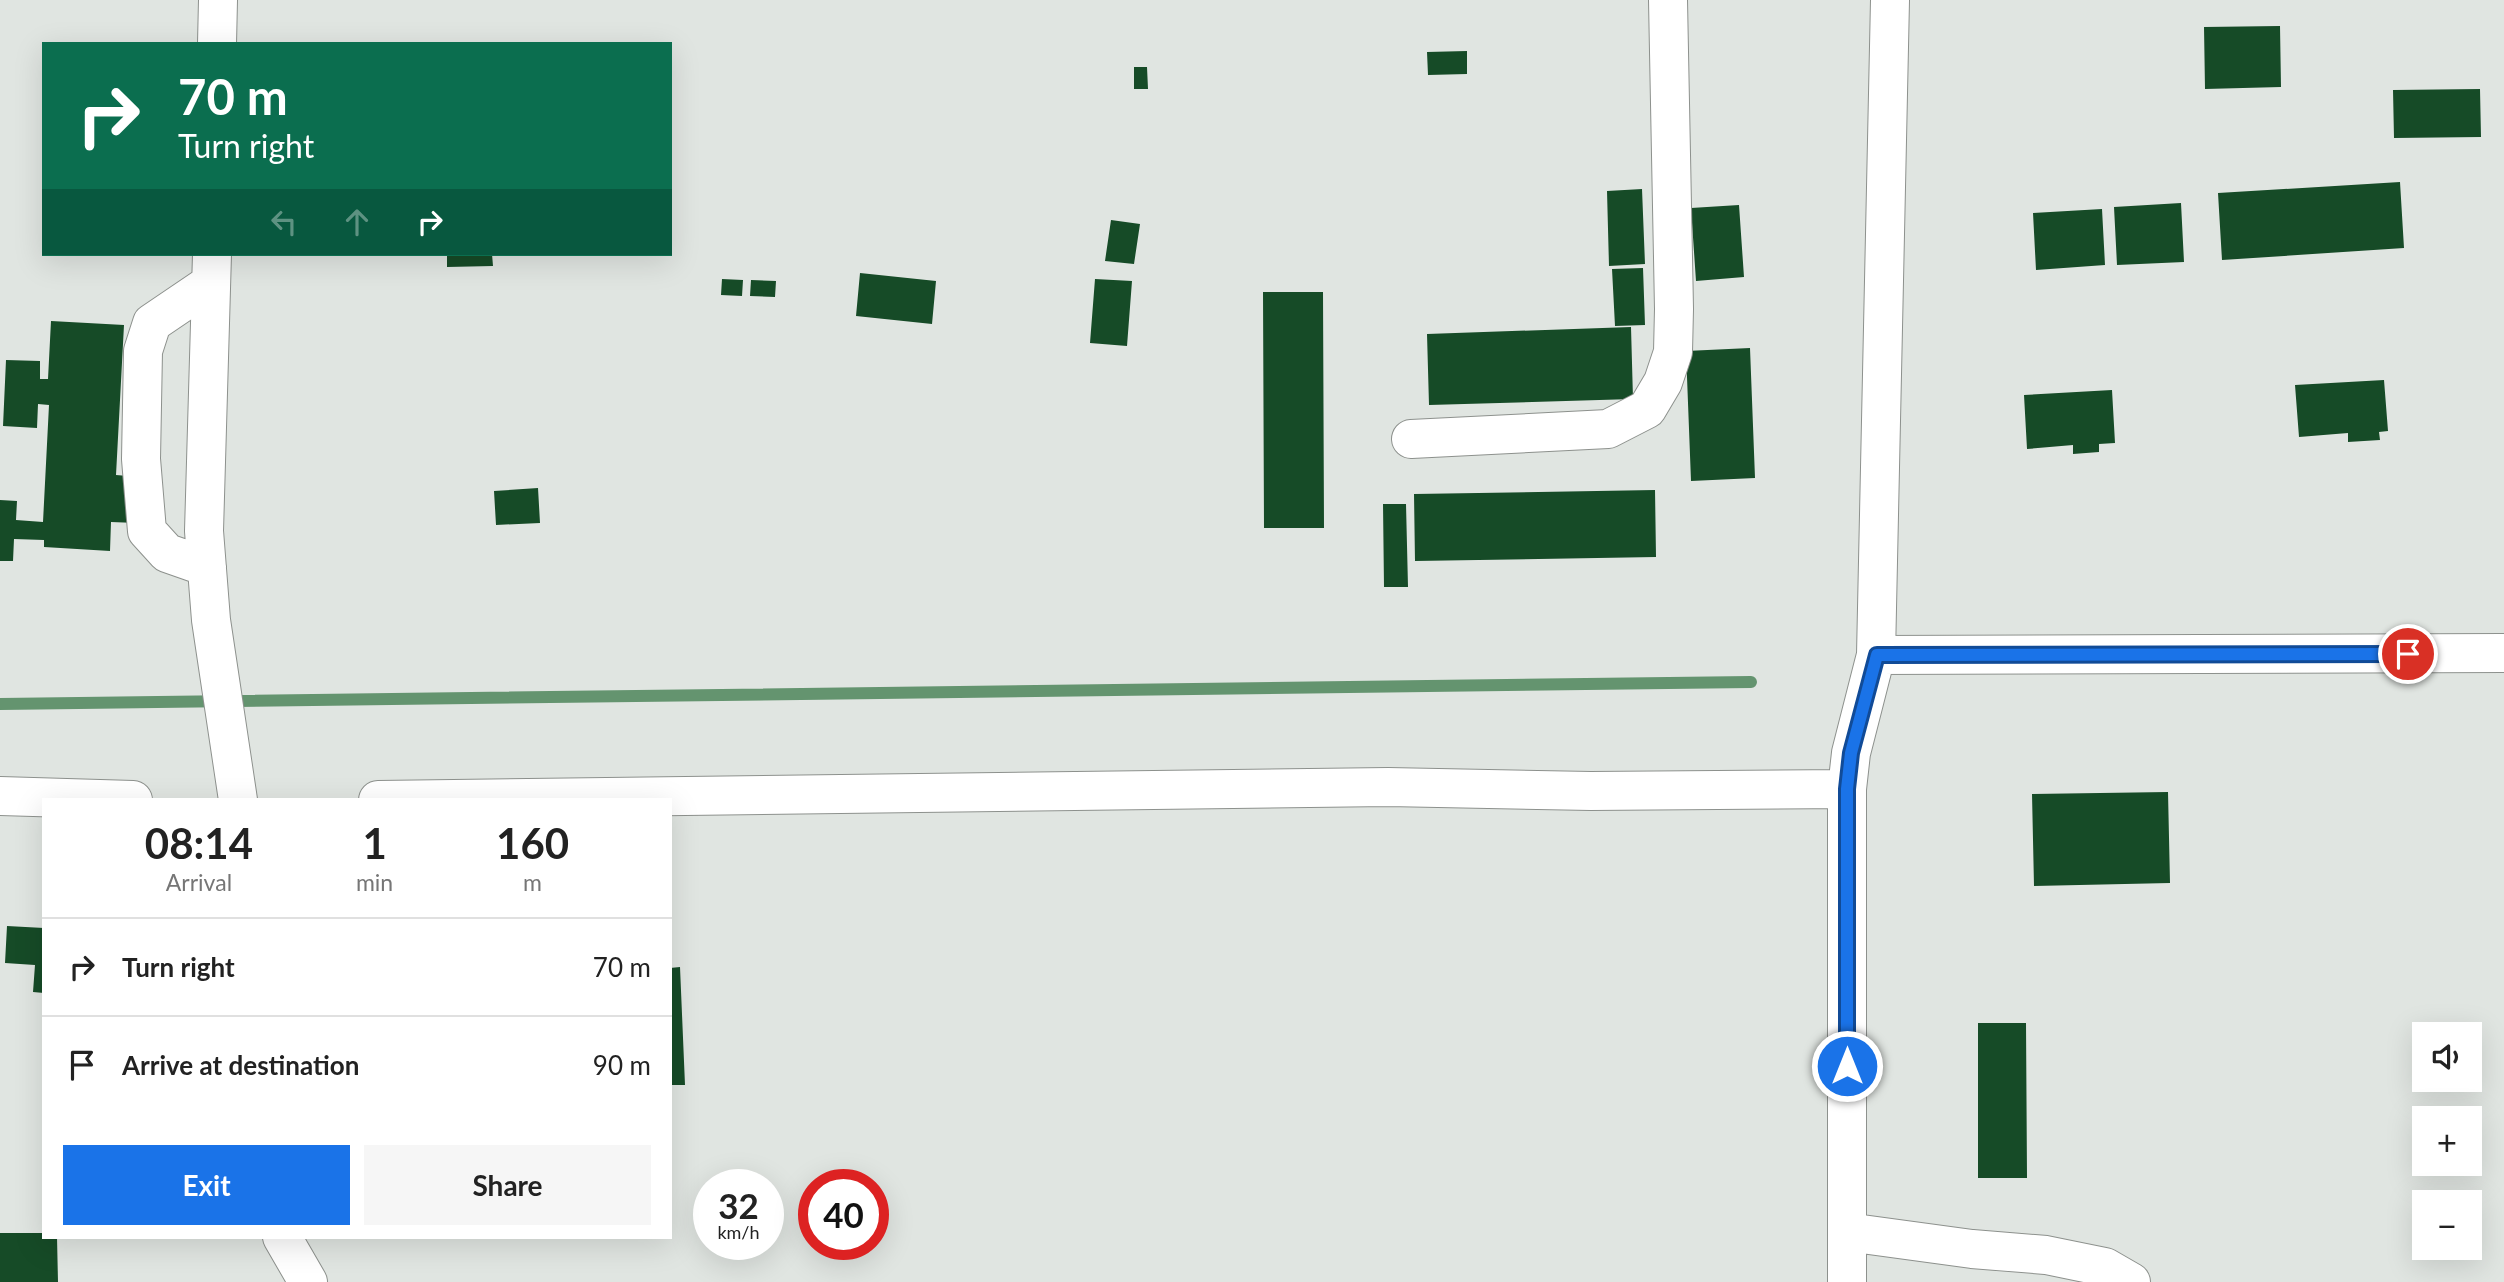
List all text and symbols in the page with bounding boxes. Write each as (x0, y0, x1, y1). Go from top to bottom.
text: 70 m (178, 67, 288, 125)
icon: right (63, 70, 154, 161)
text: Turn right (178, 126, 314, 165)
icon: left (265, 203, 303, 241)
icon: ahead (338, 203, 376, 241)
icon: right (411, 203, 449, 241)
pin (2378, 624, 2438, 684)
icon: arrive (2389, 635, 2427, 673)
text: 08:14 (145, 818, 253, 868)
text: 1 (362, 818, 387, 868)
text: 160 (496, 818, 569, 868)
text: Arrival (166, 868, 232, 896)
text: min (356, 868, 393, 896)
text: m (523, 868, 542, 896)
icon: right (63, 948, 101, 986)
text: Turn right (122, 951, 235, 983)
text: 70 m (593, 951, 651, 983)
map controls (2412, 1022, 2482, 1260)
button: sound (2412, 1022, 2482, 1092)
position arrow (1810, 1029, 1884, 1103)
icon: arrive (63, 1046, 101, 1084)
text: Arrive at destination (122, 1049, 359, 1081)
text: 90 m (593, 1049, 651, 1081)
button: + (2412, 1106, 2482, 1176)
button: Exit (63, 1145, 350, 1225)
button: Share (364, 1145, 651, 1225)
speed limit sign: 40 (798, 1169, 889, 1260)
text: 32 (718, 1184, 759, 1226)
button: − (2412, 1190, 2482, 1260)
text: km/h (717, 1221, 760, 1243)

